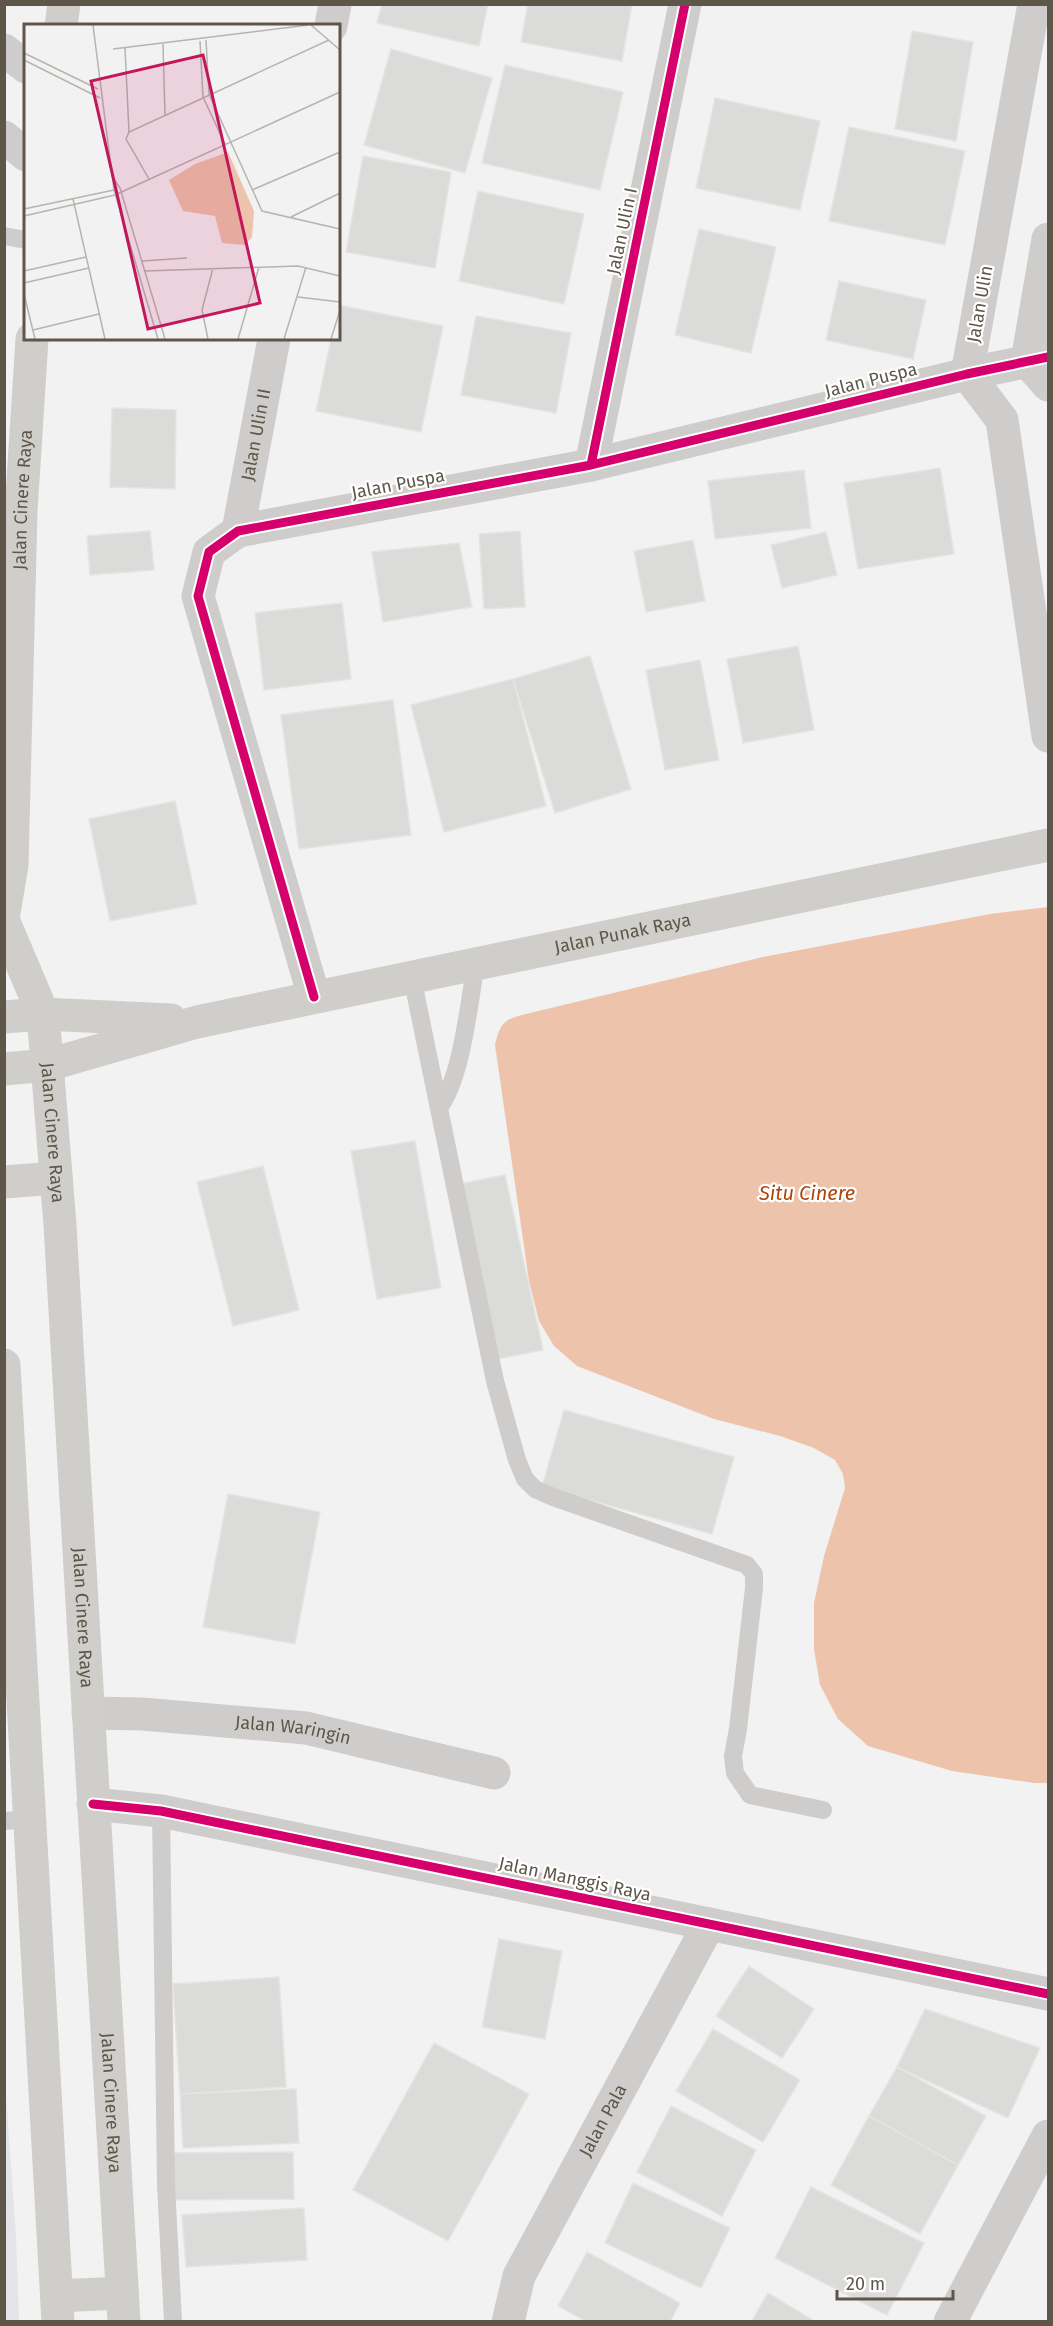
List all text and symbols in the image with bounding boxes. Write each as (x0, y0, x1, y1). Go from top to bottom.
inset map (24, 24, 340, 340)
street label: Jalan Ulin I (602, 186, 642, 276)
street label: Jalan Ulin (962, 264, 998, 344)
street label: Jalan Puspa (822, 358, 920, 402)
street label: Jalan Ulin II (237, 387, 276, 483)
street label: Jalan Cinere Raya (9, 429, 37, 570)
street label: Jalan Puspa (349, 464, 447, 504)
street label: Jalan Punak Raya (552, 909, 693, 958)
street label: Jalan Cinere Raya (36, 1062, 69, 1204)
water label: Situ Cinere (758, 1181, 855, 1205)
street label: Jalan Cinere Raya (68, 1547, 98, 1689)
street label: Jalan Waringin (234, 1711, 353, 1749)
street label: Jalan Manggis Raya (497, 1852, 653, 1906)
street label: Jalan Cinere Raya (96, 2032, 126, 2174)
street label: Jalan Pala (574, 2080, 632, 2161)
scale bar (837, 2263, 952, 2301)
text: 20 m (846, 2273, 885, 2295)

